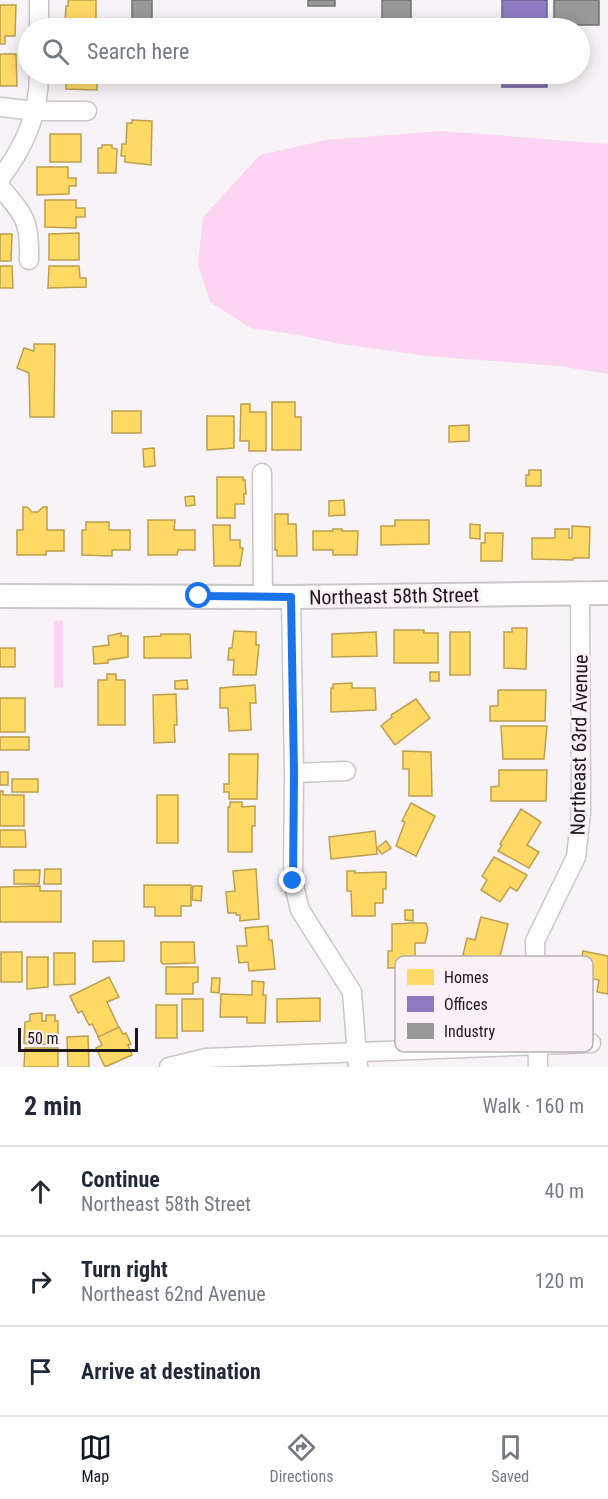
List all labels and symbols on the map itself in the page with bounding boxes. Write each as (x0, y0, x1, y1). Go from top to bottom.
route start (185, 582, 211, 608)
street label: Northeast 58th Street (309, 583, 479, 609)
street label: Northeast 63rd Avenue (565, 654, 593, 836)
route end (279, 867, 305, 893)
legend (395, 956, 593, 1052)
text: Homes (444, 968, 489, 987)
text: Offices (444, 995, 488, 1014)
text: Industry (444, 1022, 495, 1041)
scale bar (18, 1025, 138, 1052)

